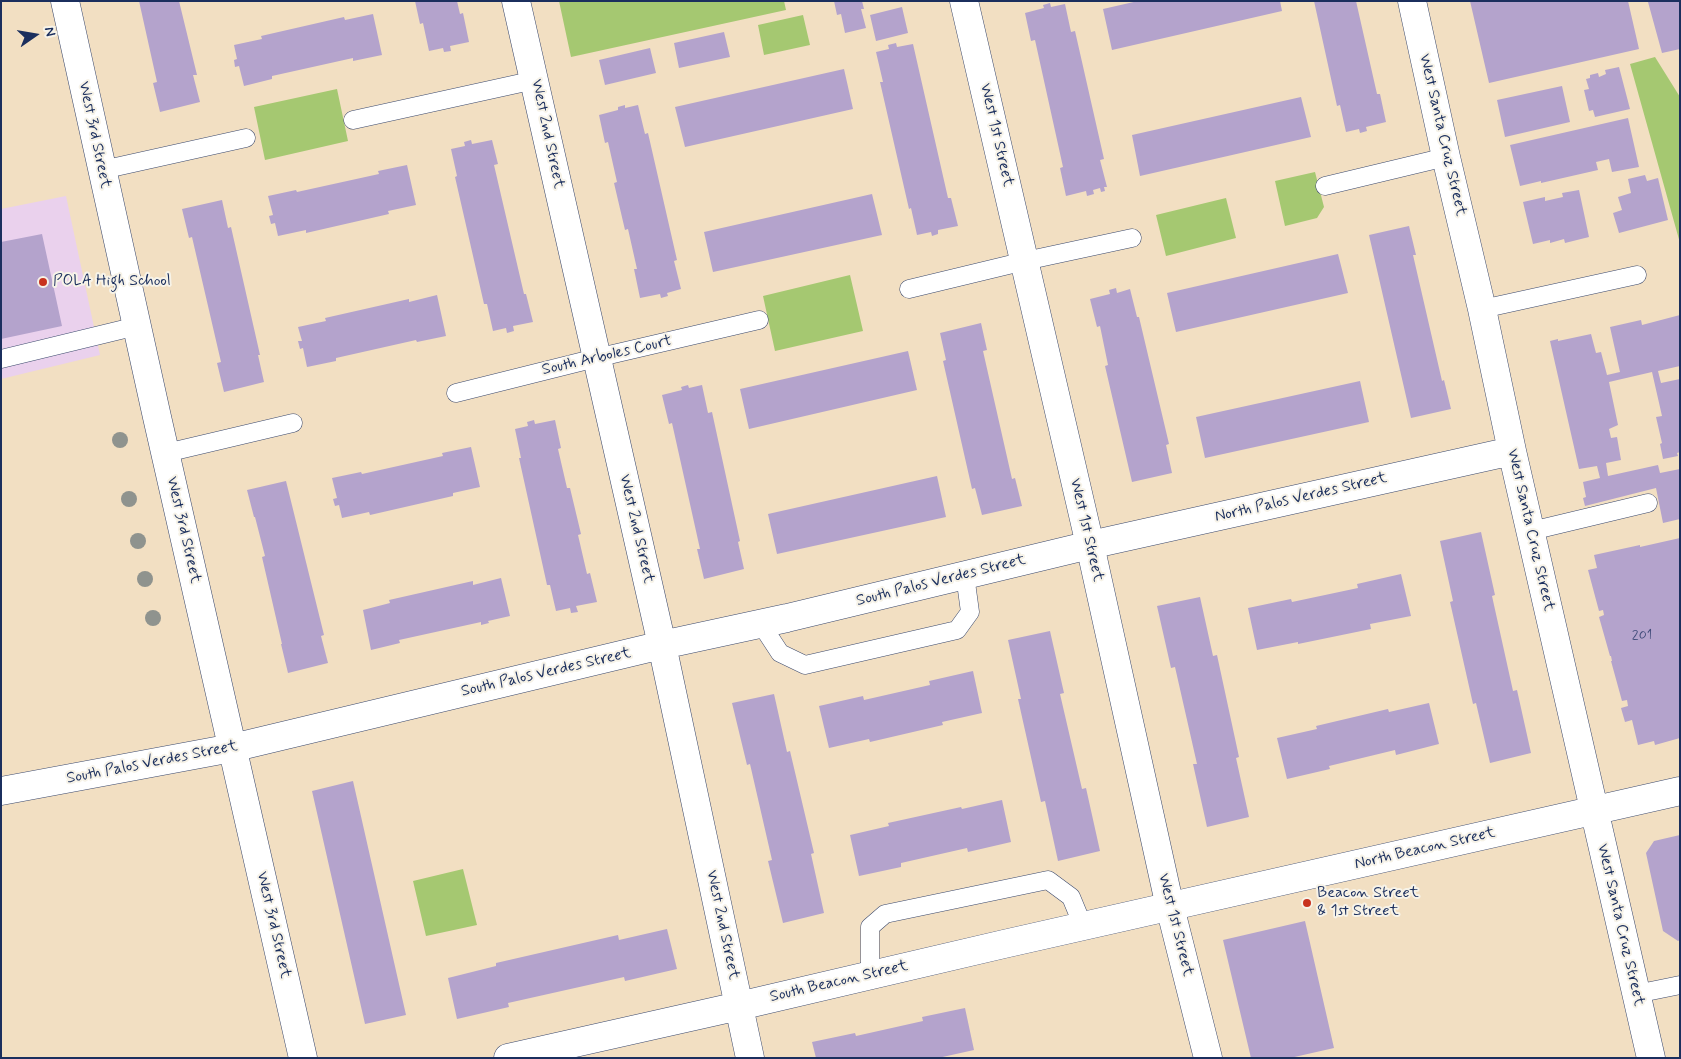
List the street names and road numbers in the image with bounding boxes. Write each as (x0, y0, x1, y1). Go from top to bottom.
street label: West Santa Cruz Street (1414, 52, 1470, 218)
street label: West 2nd Street (526, 78, 568, 190)
street label: West 3rd Street (73, 80, 115, 190)
street label: West 1st Street (975, 81, 1017, 189)
street label: South Arboles Court (540, 332, 674, 380)
street label: West Santa Cruz Street (1502, 447, 1558, 613)
street label: North Palos Verdes Street (1213, 469, 1389, 527)
street label: West 2nd Street (614, 473, 658, 585)
street label: West 3rd Street (161, 475, 205, 585)
street label: West 1st Street (1065, 476, 1107, 584)
street label: South Palos Verdes Street (854, 551, 1028, 611)
street label: South Palos Verdes Street (459, 644, 633, 702)
street label: South Palos Verdes Street (65, 737, 239, 789)
street label: North Beacon Street (1353, 824, 1497, 874)
street label: West Santa Cruz Street (1592, 842, 1648, 1008)
street label: West 2nd Street (701, 869, 743, 981)
street label: West 3rd Street (251, 870, 295, 980)
street label: West 1st Street (1153, 872, 1197, 978)
street label: South Beacon Street (768, 957, 910, 1007)

